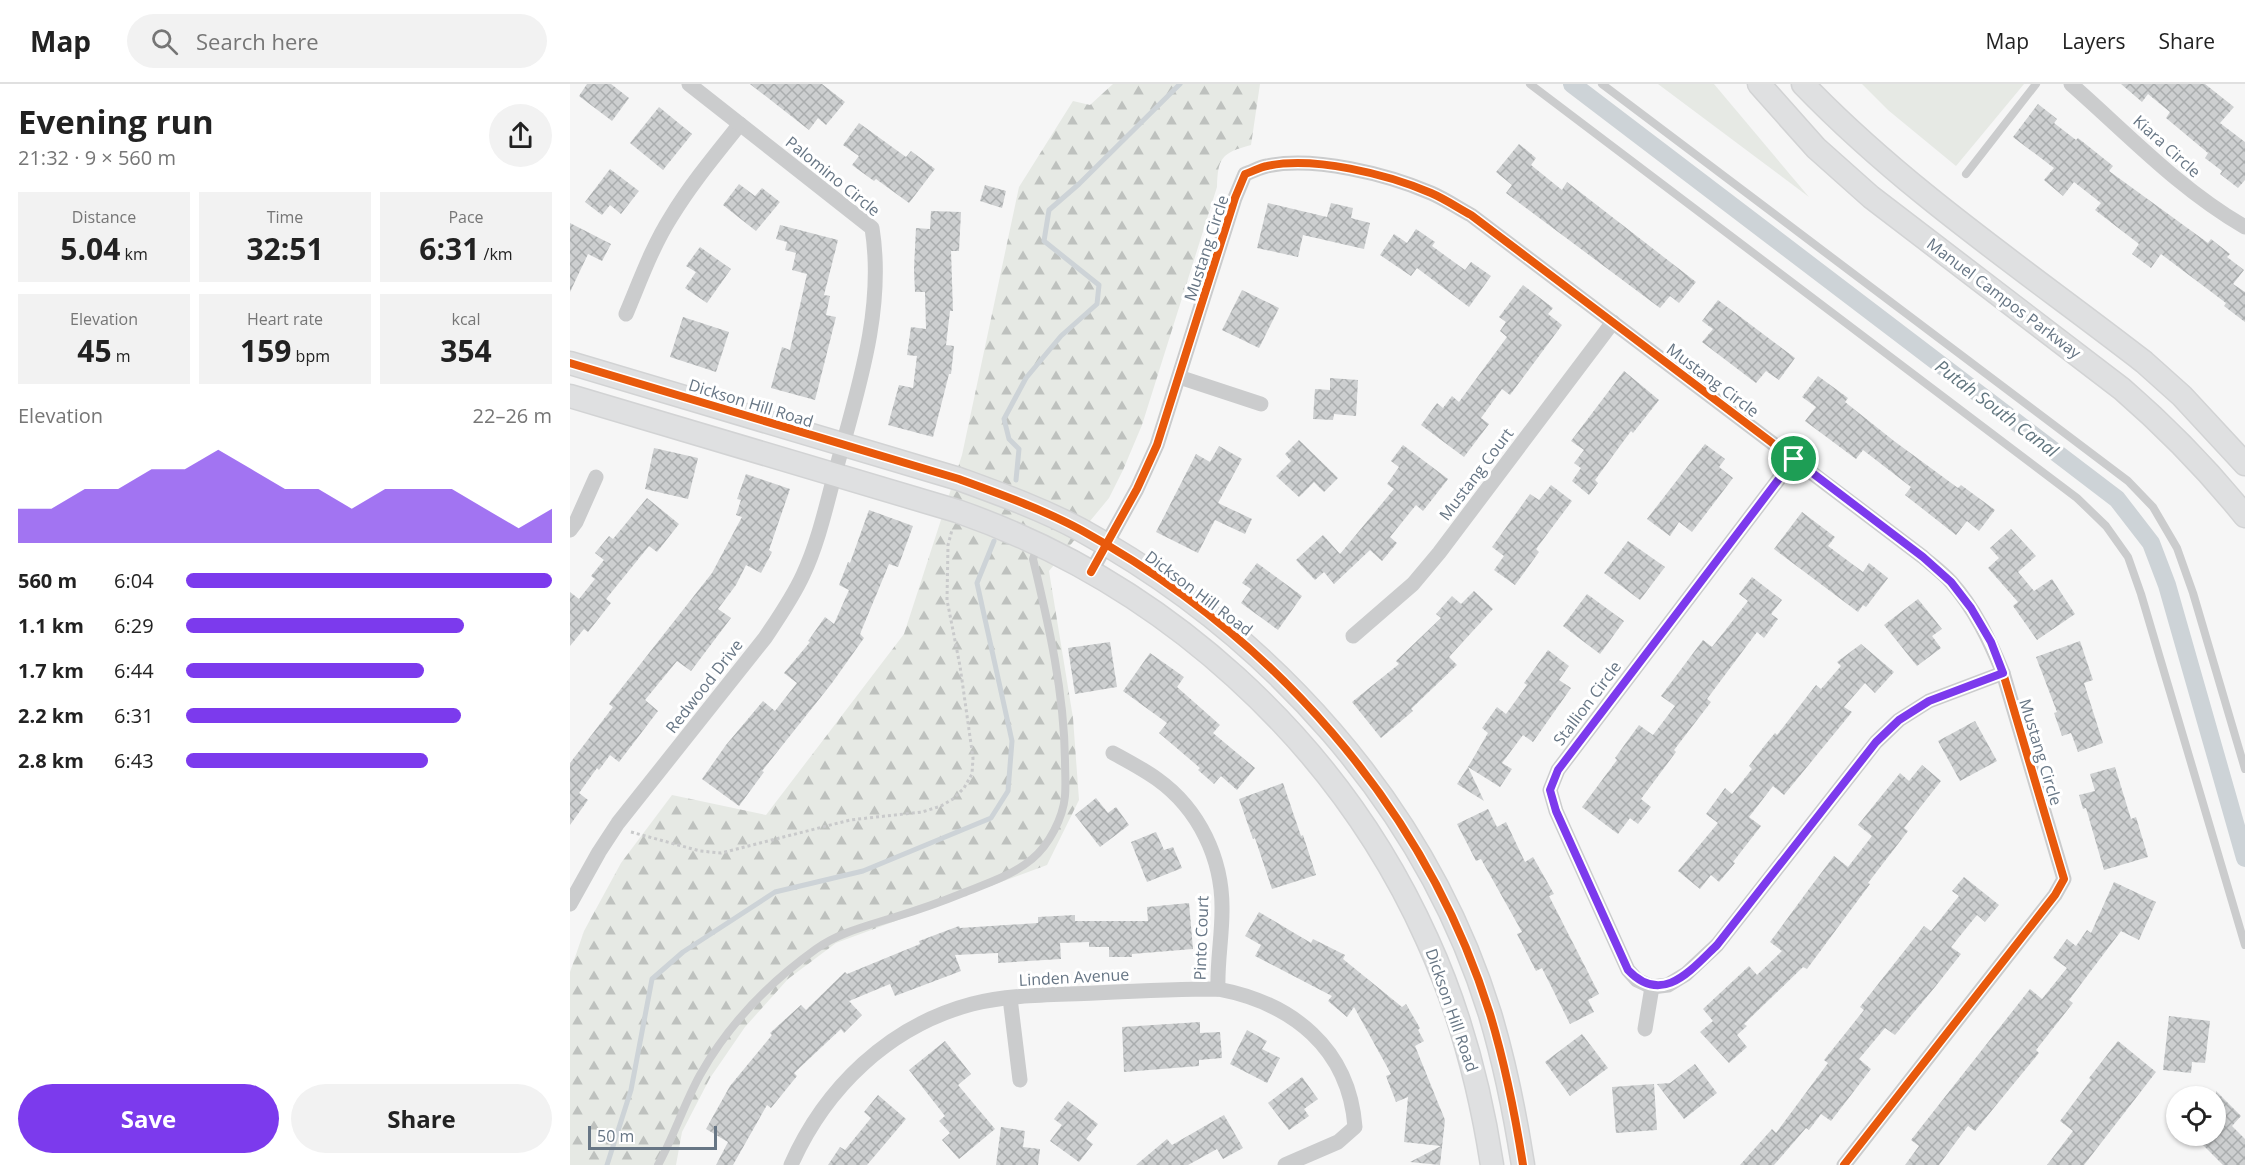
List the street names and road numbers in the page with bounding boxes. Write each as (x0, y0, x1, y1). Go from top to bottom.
street label: Kiara Circle (2129, 110, 2205, 182)
street label: Palomino Circle (781, 131, 885, 221)
street label: Mustang Circle (1178, 192, 1234, 304)
street label: Manuel Campos Parkway (1922, 233, 2086, 364)
street label: Mustang Circle (1662, 338, 1764, 422)
street label: Dickson Hill Road (686, 374, 816, 432)
street label: Mustang Court (1434, 423, 1518, 525)
street label: Dickson Hill Road (1141, 545, 1257, 641)
street label: Redwood Drive (660, 635, 748, 737)
street label: Stallion Circle (1548, 656, 1626, 750)
street label: Mustang Circle (2014, 696, 2068, 808)
street label: Pinto Court (1189, 895, 1213, 981)
street label: Dickson Hill Road (1421, 945, 1483, 1075)
street label: Linden Avenue (1018, 963, 1130, 991)

